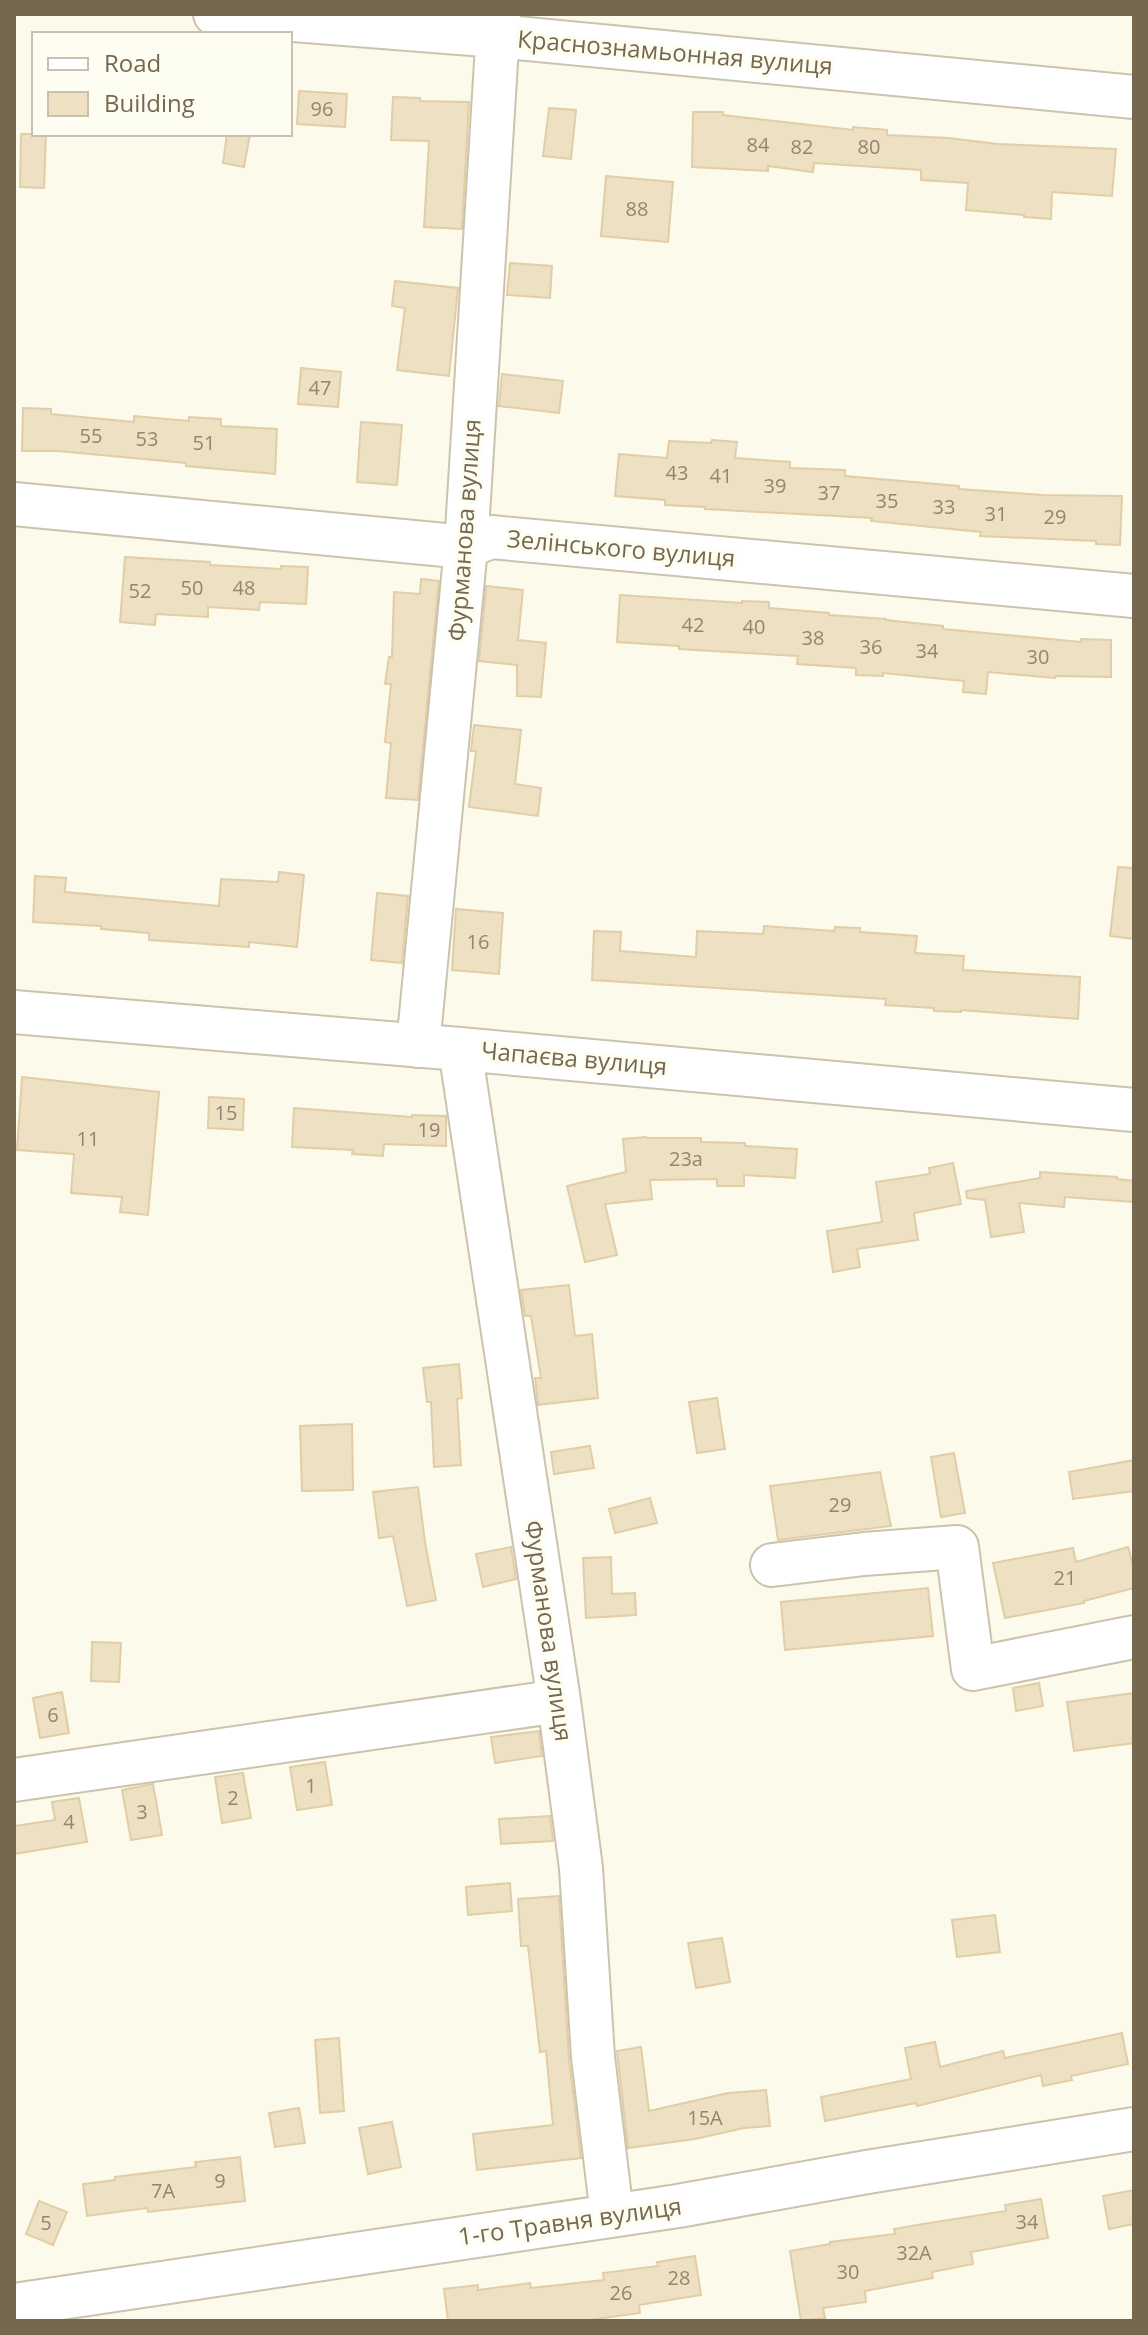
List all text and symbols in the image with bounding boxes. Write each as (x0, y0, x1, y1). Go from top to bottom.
street label: Краснознамьонная вулиця (516, 21, 834, 82)
legend (32, 32, 292, 136)
text: Road (104, 46, 161, 79)
text: Building (104, 86, 195, 119)
house number: 96 (311, 95, 333, 122)
house number: 84 (747, 131, 770, 158)
house number: 82 (791, 133, 813, 160)
house number: 80 (858, 133, 880, 160)
house number: 88 (626, 195, 648, 222)
house number: 47 (309, 374, 331, 401)
street label: Фурманова вулиця (439, 418, 488, 642)
house number: 55 (80, 422, 102, 449)
house number: 53 (136, 425, 158, 452)
house number: 51 (193, 429, 215, 456)
house number: 43 (666, 459, 688, 486)
house number: 41 (710, 462, 732, 489)
house number: 39 (764, 472, 786, 499)
house number: 37 (818, 479, 840, 506)
house number: 35 (876, 487, 898, 514)
house number: 33 (933, 493, 955, 520)
house number: 31 (985, 500, 1007, 527)
house number: 29 (1044, 503, 1066, 530)
street label: Зелінського вулиця (506, 521, 737, 574)
house number: 50 (181, 574, 203, 601)
house number: 48 (233, 574, 255, 601)
house number: 52 (129, 577, 151, 604)
house number: 42 (682, 611, 704, 638)
house number: 40 (743, 613, 765, 640)
house number: 38 (802, 624, 824, 651)
house number: 36 (860, 633, 882, 660)
house number: 34 (916, 637, 939, 664)
house number: 30 (1027, 643, 1049, 670)
house number: 16 (467, 928, 489, 955)
street label: Чапаєва вулиця (480, 1033, 668, 1082)
house number: 15 (215, 1099, 237, 1126)
house number: 19 (418, 1116, 440, 1143)
house number: 11 (77, 1125, 99, 1152)
house number: 23а (669, 1145, 703, 1172)
house number: 29 (829, 1491, 851, 1518)
street label: Фурманова вулиця (518, 1518, 581, 1743)
house number: 21 (1054, 1564, 1076, 1591)
house number: 6 (47, 1701, 59, 1728)
house number: 1 (305, 1772, 317, 1799)
house number: 2 (227, 1784, 239, 1811)
house number: 3 (136, 1798, 148, 1825)
house number: 4 (63, 1808, 75, 1835)
house number: 15А (687, 2104, 723, 2131)
house number: 9 (214, 2167, 226, 2194)
house number: 7А (151, 2177, 175, 2204)
street label: 1-го Травня вулиця (456, 2188, 684, 2253)
house number: 34 (1016, 2208, 1039, 2235)
house number: 5 (40, 2209, 52, 2236)
house number: 32А (896, 2239, 932, 2266)
house number: 30 (837, 2258, 859, 2285)
house number: 28 (668, 2264, 690, 2291)
house number: 26 (610, 2279, 632, 2306)

